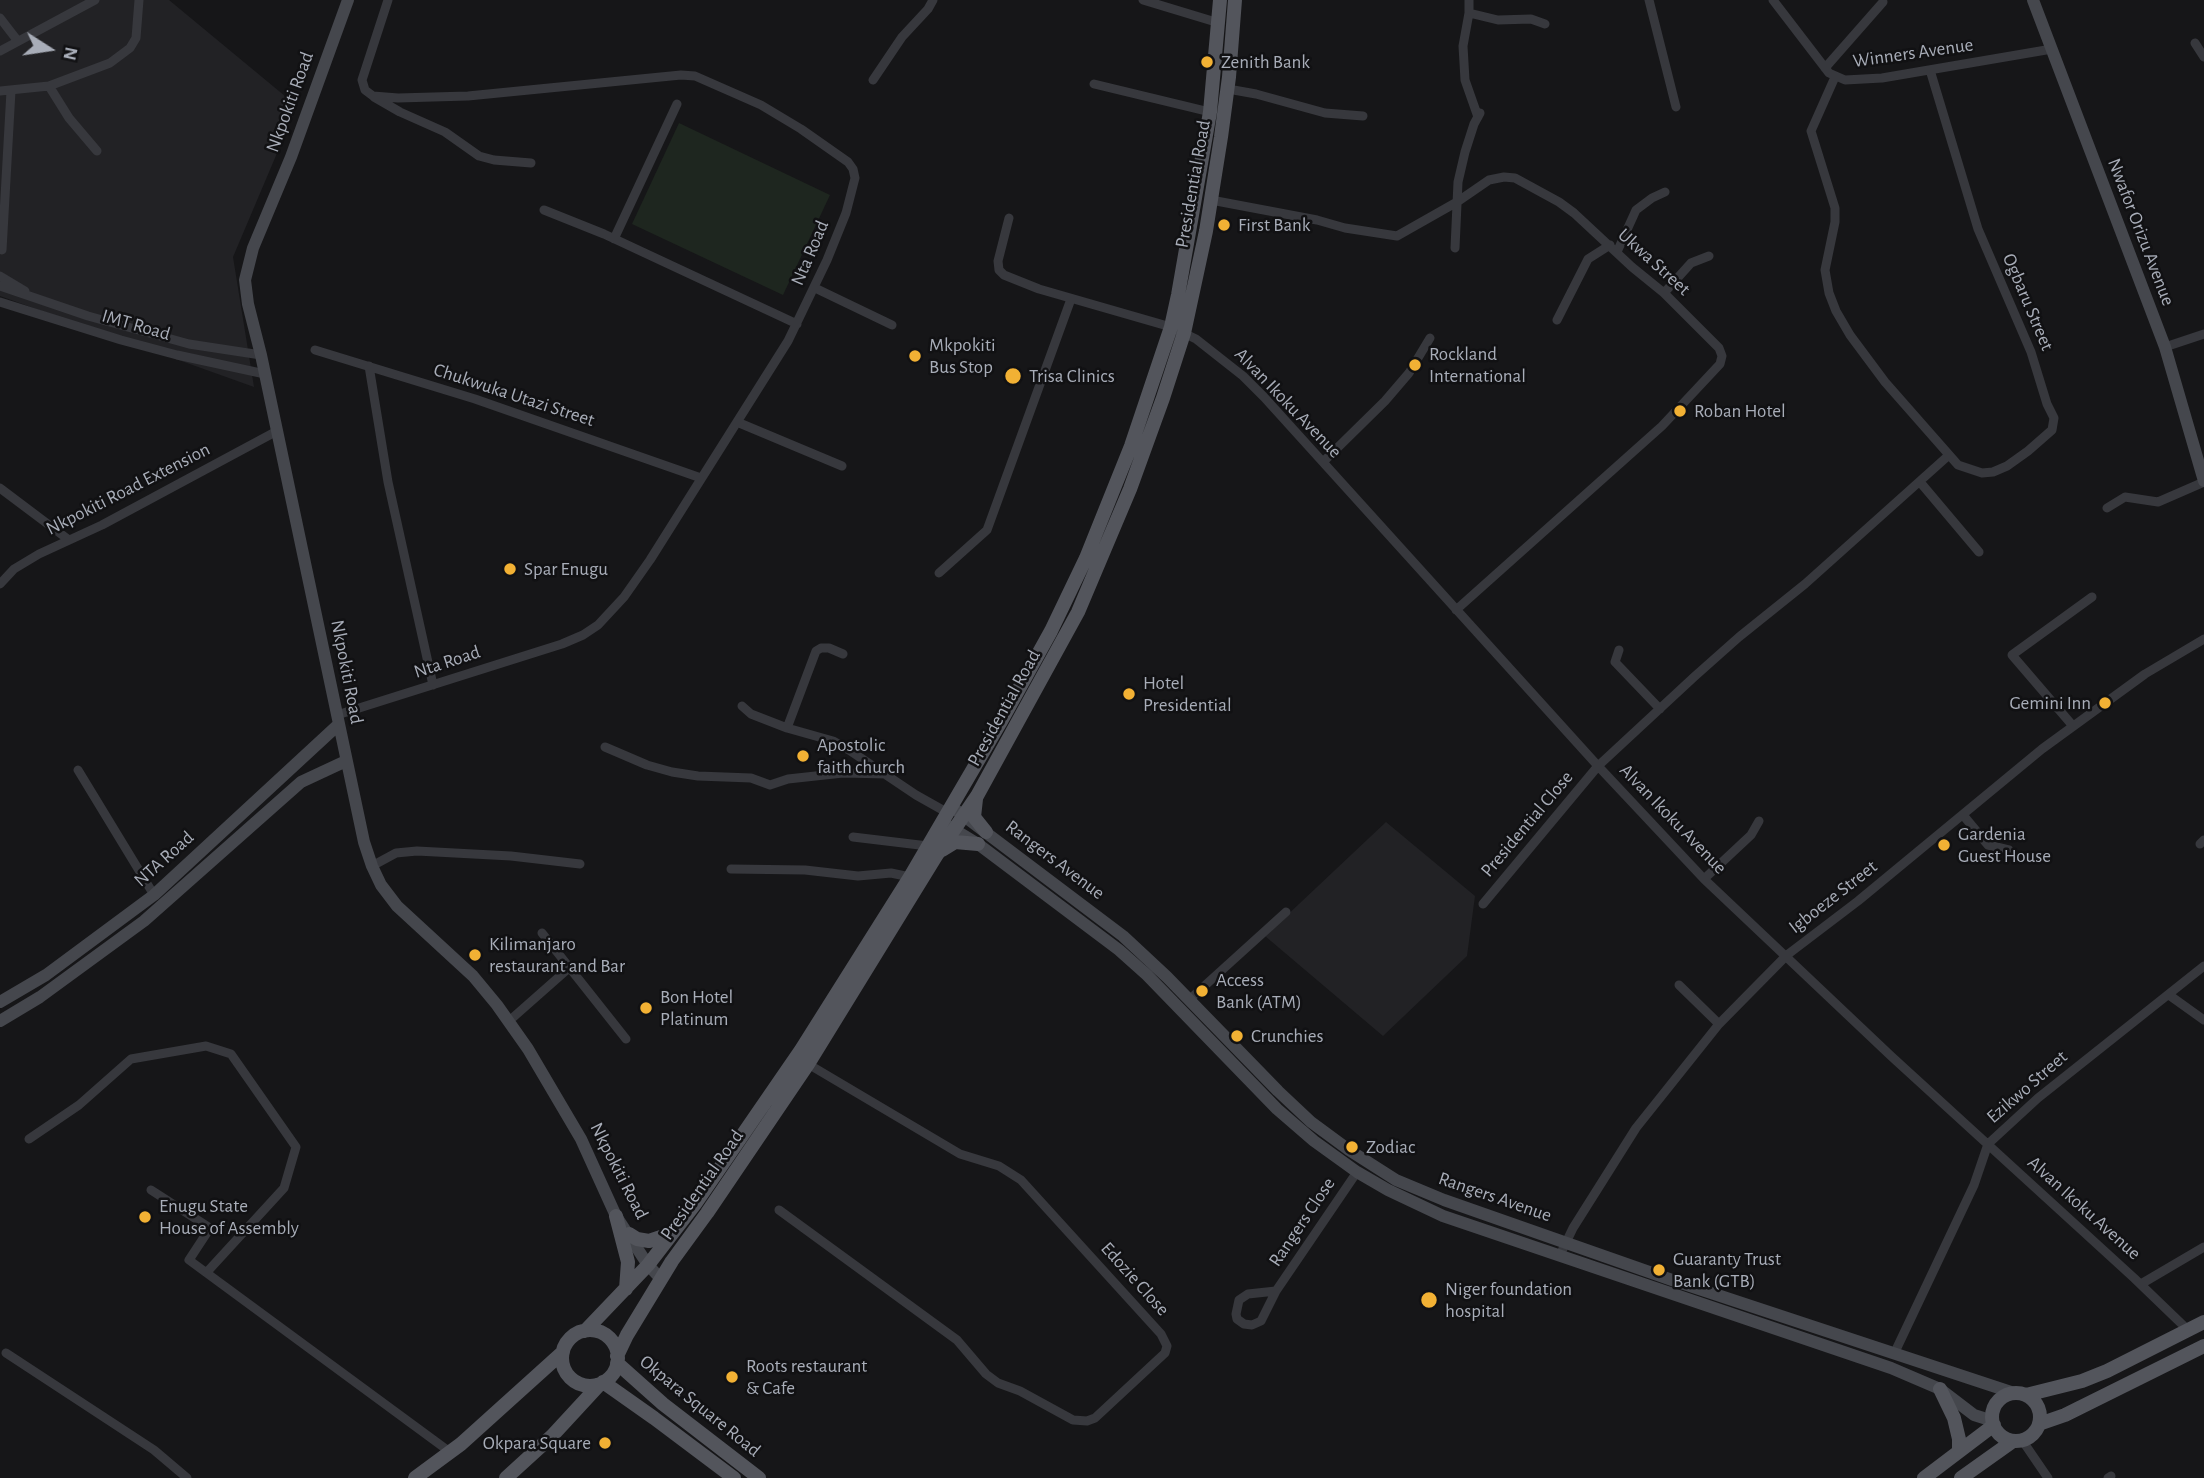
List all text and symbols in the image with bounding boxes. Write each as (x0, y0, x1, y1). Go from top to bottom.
north arrow (14, 14, 84, 84)
street label: Winners Avenue (1851, 33, 1975, 73)
text: N (59, 45, 81, 62)
street label: Nkpokiti Road (261, 49, 319, 155)
place label: Zenith Bank (1221, 51, 1310, 73)
marker: Zenith Bank (1199, 54, 1215, 70)
street label: Presidential Road (1171, 118, 1215, 250)
street label: Nwafor Orizu Avenue (2102, 155, 2180, 309)
place label: First Bank (1238, 214, 1310, 236)
street label: Nta Road (786, 217, 834, 289)
marker: First Bank (1216, 217, 1232, 233)
street label: Ukwa Street (1613, 224, 1695, 300)
street label: Ogbaru Street (1997, 250, 2059, 354)
street label: IMT Road (99, 304, 173, 346)
place label: Mkpokiti Bus Stop (929, 334, 996, 378)
street label: Alvan Ikoku Avenue (1230, 343, 1346, 463)
place label: Rockland International (1429, 343, 1526, 387)
marker: Mkpokiti Bus Stop (907, 348, 923, 364)
marker: Rockland International (1407, 357, 1423, 373)
street label: Chukwuka Utazi Street (431, 358, 597, 432)
place label: Trisa Clinics (1029, 365, 1115, 387)
marker: Trisa Clinics (1003, 366, 1023, 386)
place label: Roban Hotel (1694, 400, 1786, 422)
marker: Roban Hotel (1672, 403, 1688, 419)
street label: Nkpokiti Road Extension (42, 438, 214, 540)
place label: Spar Enugu (524, 558, 608, 580)
marker: Spar Enugu (502, 561, 518, 577)
street label: Nkpokiti Road (326, 618, 368, 726)
street label: Nta Road (411, 641, 483, 683)
street label: Presidential Road (963, 646, 1045, 770)
place label: Hotel Presidential (1143, 672, 1232, 716)
marker: Hotel Presidential (1121, 686, 1137, 702)
place label: Gemini Inn (2010, 692, 2091, 714)
marker: Gemini Inn (2097, 695, 2113, 711)
place label: Apostolic faith church (817, 734, 905, 778)
marker: Apostolic faith church (795, 748, 811, 764)
street label: Alvan Ikoku Avenue (1615, 759, 1731, 879)
street label: Presidential Close (1476, 766, 1578, 882)
street label: Rangers Avenue (1001, 815, 1109, 905)
place label: Gardenia Guest House (1958, 823, 2051, 867)
street label: NTA Road (129, 826, 199, 892)
marker: Gardenia Guest House (1936, 837, 1952, 853)
street label: Igboeze Street (1784, 855, 1882, 939)
place label: Kilimanjaro restaurant and Bar (489, 933, 625, 977)
marker: Kilimanjaro restaurant and Bar (467, 947, 483, 963)
place label: Access Bank (ATM) (1216, 969, 1302, 1013)
marker: Access Bank (ATM) (1194, 983, 1210, 999)
place label: Bon Hotel Platinum (660, 986, 733, 1030)
marker: Bon Hotel Platinum (638, 1000, 654, 1016)
place label: Crunchies (1251, 1025, 1324, 1047)
marker: Crunchies (1229, 1028, 1245, 1044)
street label: Ezikwo Street (1982, 1046, 2072, 1128)
street label: Nkpokiti Road (585, 1119, 653, 1223)
street label: Presidential Road (655, 1125, 749, 1245)
place label: Zodiac (1366, 1136, 1415, 1158)
marker: Zodiac (1344, 1139, 1360, 1155)
street label: Alvan Ikoku Avenue (2023, 1151, 2145, 1265)
street label: Rangers Avenue (1435, 1167, 1555, 1227)
street label: Rangers Close (1264, 1173, 1340, 1271)
place label: Enugu State House of Assembly (159, 1195, 299, 1239)
marker: Enugu State House of Assembly (137, 1209, 153, 1225)
street label: Edozie Close (1096, 1237, 1174, 1321)
place label: Guaranty Trust Bank (GTB) (1673, 1248, 1781, 1292)
marker: Guaranty Trust Bank (GTB) (1651, 1262, 1667, 1278)
place label: Niger foundation hospital (1445, 1278, 1572, 1322)
marker: Niger foundation hospital (1419, 1290, 1439, 1310)
street label: Okpara Square Road (635, 1350, 765, 1462)
place label: Roots restaurant & Cafe (746, 1355, 867, 1399)
marker: Roots restaurant & Cafe (724, 1369, 740, 1385)
place label: Okpara Square (483, 1432, 591, 1454)
marker: Okpara Square (597, 1435, 613, 1451)

